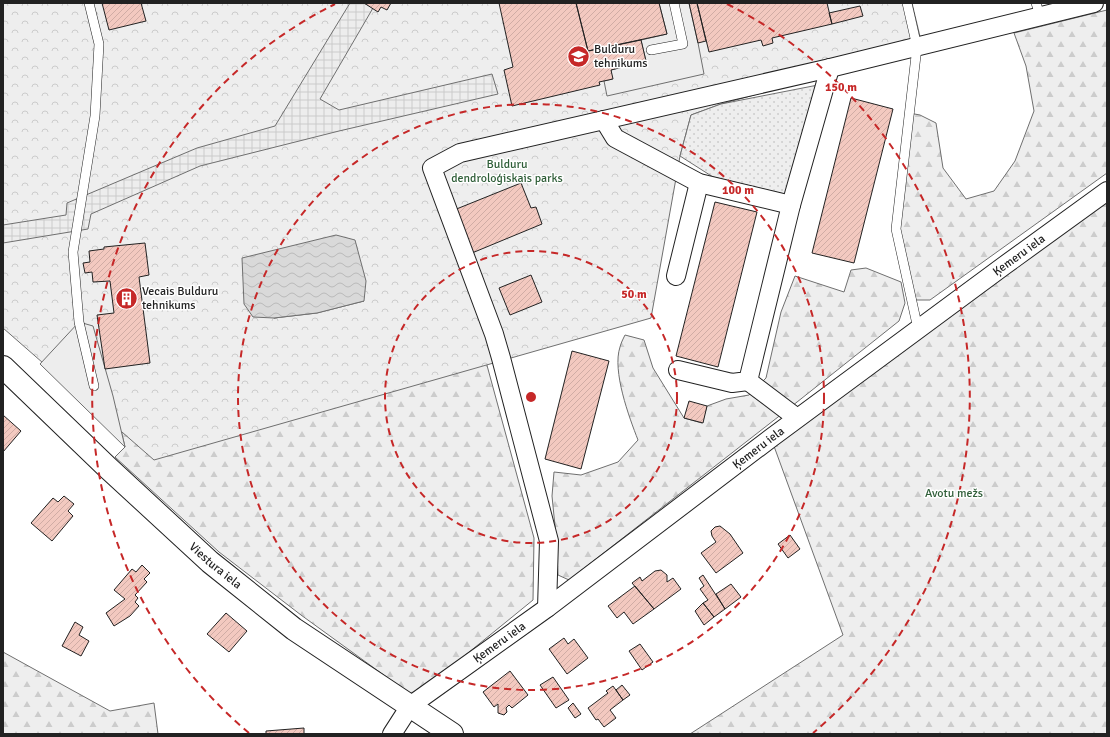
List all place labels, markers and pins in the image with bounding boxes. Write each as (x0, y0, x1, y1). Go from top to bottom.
place label: Bulduru tehnikums (594, 42, 648, 71)
school or university icon: Bulduru tehnikums (565, 43, 591, 69)
place label: Vecais Bulduru tehnikums (142, 284, 218, 313)
building icon: Vecais Bulduru tehnikums (114, 285, 140, 311)
centre of rings (524, 390, 538, 404)

